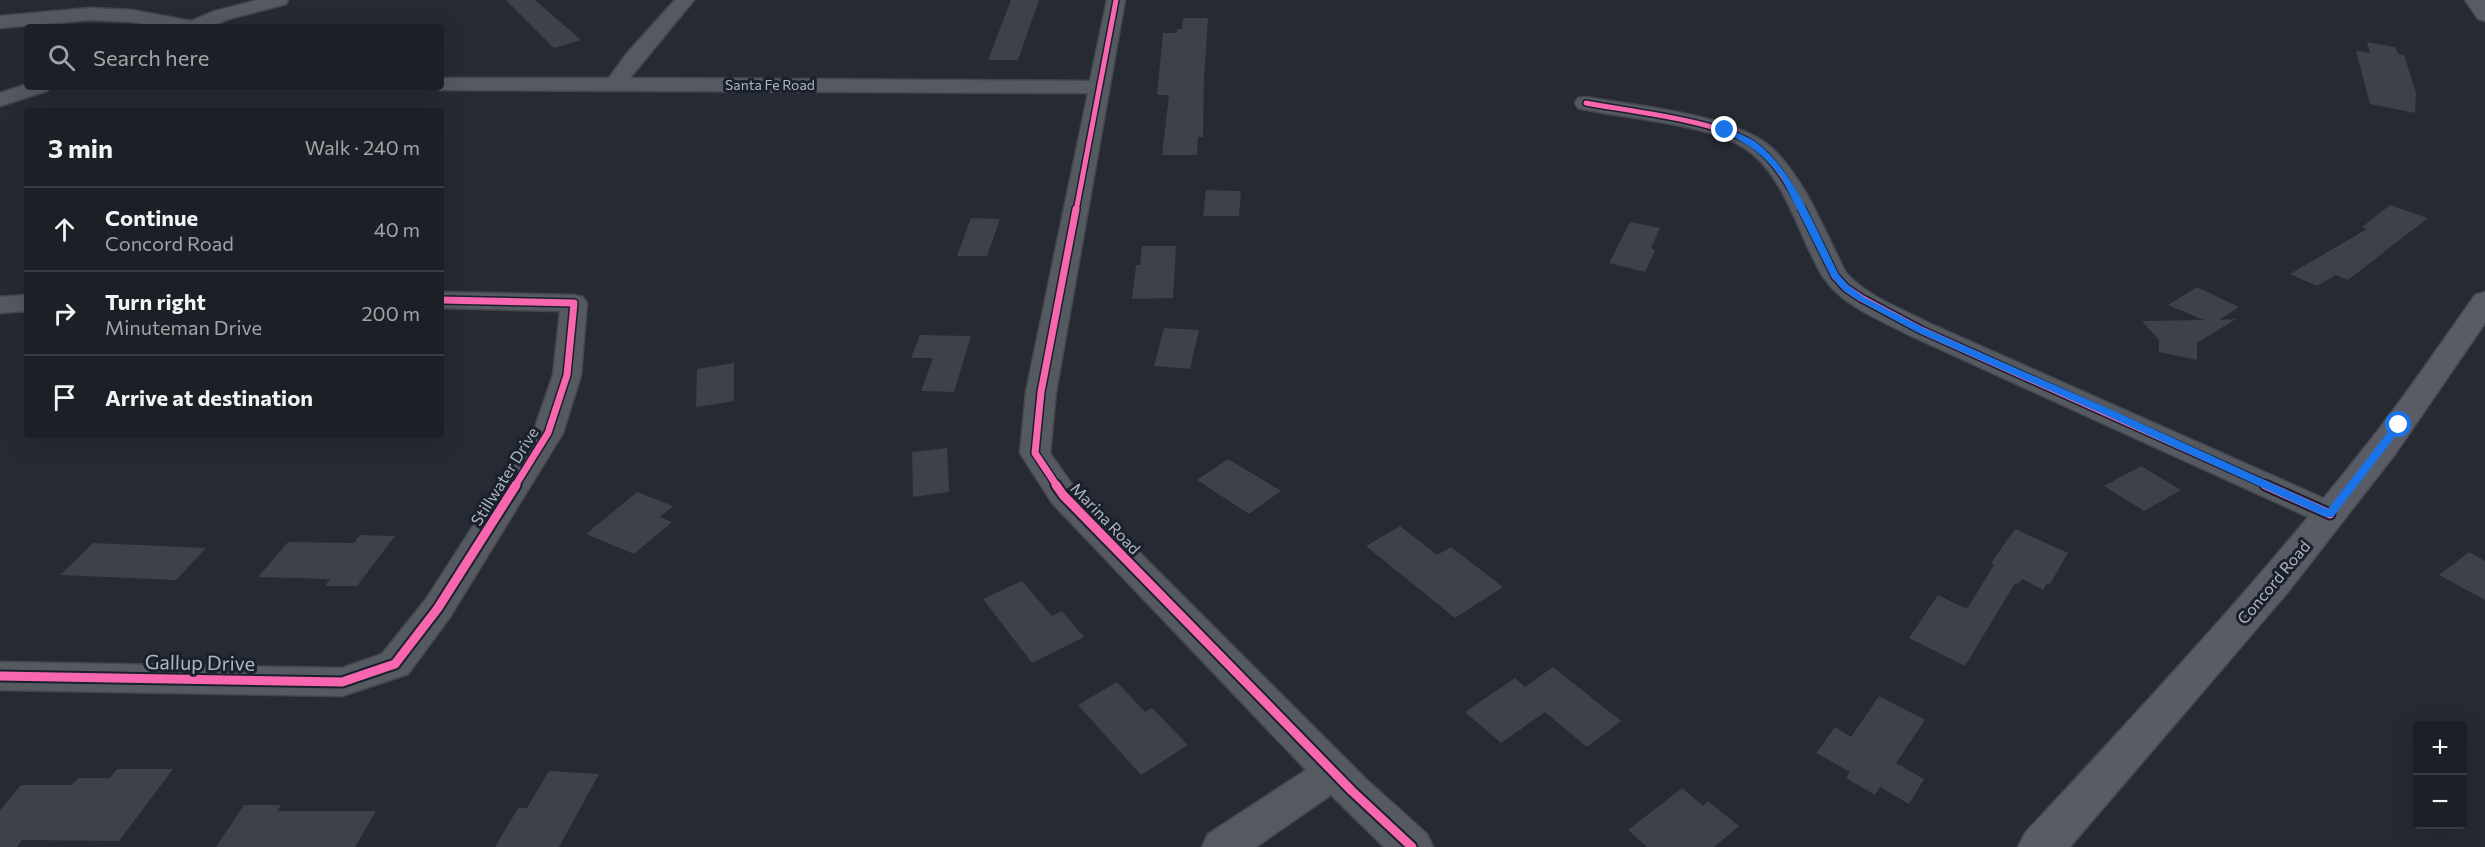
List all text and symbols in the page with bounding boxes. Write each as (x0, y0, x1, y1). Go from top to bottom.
search box (24, 24, 444, 90)
icon: search (45, 41, 78, 74)
text: Search here (93, 44, 209, 71)
street label: Santa Fe Road (725, 76, 815, 93)
route end (1711, 116, 1737, 142)
text: 3 min (48, 132, 113, 163)
text: Walk · 240 m (305, 135, 420, 159)
text: Continue (105, 204, 198, 231)
icon: ahead (48, 213, 81, 246)
text: 40 m (374, 217, 420, 241)
text: Concord Road (105, 231, 234, 255)
text: Turn right (105, 288, 206, 315)
icon: right (48, 297, 81, 330)
text: 200 m (362, 301, 420, 325)
text: Minuteman Drive (105, 315, 262, 339)
icon: arrive (48, 381, 81, 414)
text: Arrive at destination (105, 384, 313, 411)
route start (2385, 411, 2411, 437)
street label: Stillwater Drive (466, 423, 542, 529)
street label: Marina Road (1067, 478, 1145, 558)
street label: Concord Road (2233, 536, 2313, 628)
street label: Gallup Drive (145, 649, 255, 675)
map controls (2413, 721, 2467, 829)
button: + (2413, 721, 2467, 775)
button: − (2413, 775, 2467, 829)

